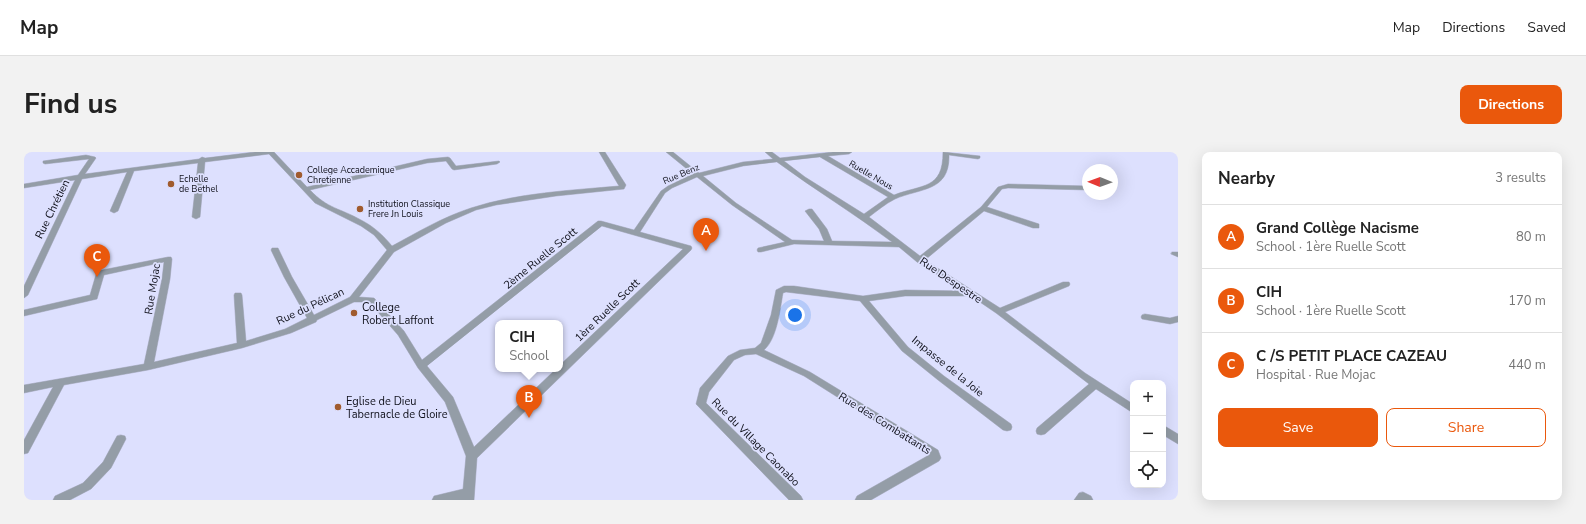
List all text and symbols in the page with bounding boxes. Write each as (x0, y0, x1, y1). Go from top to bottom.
text: Map (20, 15, 58, 41)
text: Map (1393, 18, 1420, 37)
text: Directions (1442, 18, 1505, 37)
text: Saved (1527, 18, 1566, 37)
text: Find us (24, 85, 118, 123)
button: Directions (1460, 85, 1562, 124)
street label: Ruelle Nous (847, 157, 895, 193)
street label: Rue Benz (661, 161, 701, 187)
place label: College Accademique Chretienne (307, 164, 395, 186)
north arrow (1082, 164, 1118, 200)
text: Nearby (1218, 167, 1275, 190)
text: 3 results (1495, 169, 1546, 187)
marker: College Accademique Chretienne (294, 170, 304, 180)
place label: Echelle de Bethel (179, 173, 218, 195)
street label: Rue Chrétien (32, 177, 73, 241)
marker: Echelle de Bethel (166, 179, 176, 189)
place label: Institution Classique Frere Jn Louis (368, 198, 450, 220)
marker: Institution Classique Frere Jn Louis (355, 204, 365, 214)
pin: A (693, 218, 719, 251)
text: Grand Collège Nacisme (1256, 218, 1419, 238)
street label: 2ème Ruelle Scott (500, 224, 580, 293)
text: A (1226, 228, 1236, 246)
text: 80 m (1516, 228, 1546, 246)
text: School · 1ère Ruelle Scott (1256, 238, 1406, 256)
pin: C (84, 244, 110, 277)
street label: Rue Despestre (916, 254, 985, 307)
street label: Rue Mojac (141, 263, 164, 316)
street label: 1ère Ruelle Scott (572, 275, 643, 345)
text: CIH (1256, 282, 1282, 302)
street label: Rue du Pélican (274, 284, 347, 329)
text: B (1227, 292, 1235, 310)
text: 170 m (1508, 292, 1546, 310)
place label: College Robert Laffont (362, 300, 434, 328)
text: School · 1ère Ruelle Scott (1256, 302, 1406, 320)
your location (785, 305, 805, 325)
marker: College Robert Laffont (349, 308, 359, 318)
popup (495, 320, 563, 372)
text: CIH (509, 327, 535, 347)
street label: Impasse de la Joie (908, 333, 987, 400)
text: C /S PETIT PLACE CAZEAU (1256, 346, 1447, 366)
text: School (509, 347, 549, 365)
text: C (1227, 356, 1235, 374)
text: 440 m (1508, 356, 1546, 374)
text: Hospital · Rue Mojac (1256, 366, 1375, 384)
map controls (1130, 380, 1166, 488)
button: + (1130, 380, 1166, 416)
pin: B (516, 385, 542, 418)
street label: Rue des Combattants (836, 389, 934, 458)
place label: Eglise de Dieu Tabernacle de Gloire (346, 394, 448, 422)
street label: Rue du Village Caonabo (708, 395, 803, 490)
marker: Eglise de Dieu Tabernacle de Gloire (333, 402, 343, 412)
button: Save (1218, 408, 1378, 447)
button: Share (1386, 408, 1546, 447)
button: − (1130, 416, 1166, 452)
button: locate (1130, 452, 1166, 488)

